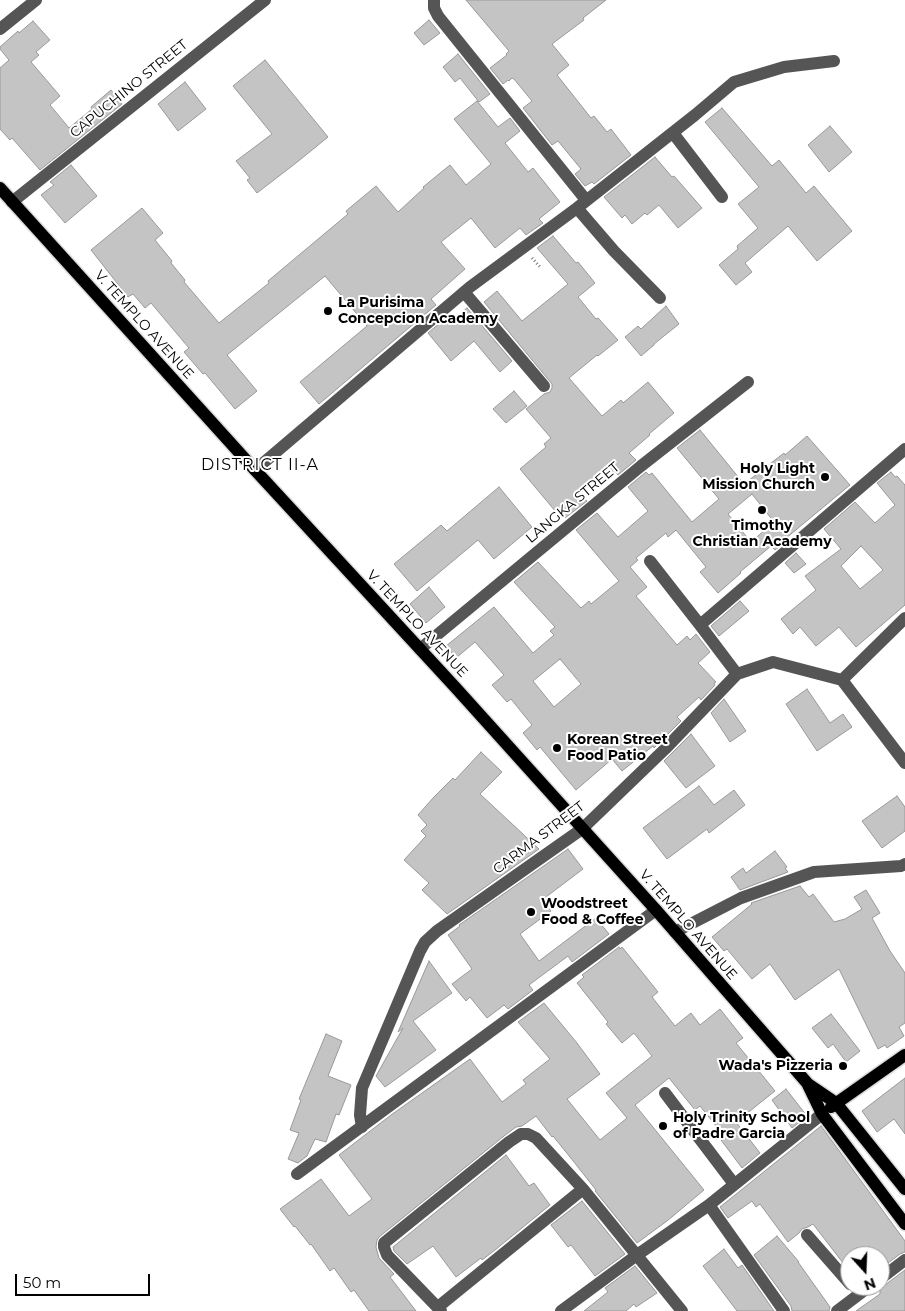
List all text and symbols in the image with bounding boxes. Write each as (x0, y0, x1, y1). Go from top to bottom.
street label: CAPUCHINO STREET (67, 36, 191, 142)
street label: V. TEMPLO AVENUE (91, 267, 197, 383)
place label: La Purisima Concepcion Academy (338, 295, 498, 328)
marker: La Purisima Concepcion Academy (322, 305, 334, 317)
district label: DISTRICT II-A (199, 455, 321, 475)
street label: LANGKA STREET (523, 459, 623, 547)
place label: Holy Light Mission Church (702, 461, 815, 494)
marker: Holy Light Mission Church (819, 471, 831, 483)
marker: Timothy Christian Academy (756, 504, 768, 516)
place label: Timothy Christian Academy (692, 518, 832, 550)
street label: V. TEMPLO AVENUE (363, 567, 471, 681)
place label: Korean Street Food Patio (567, 732, 668, 764)
marker: Korean Street Food Patio (551, 742, 563, 754)
street label: CARMA STREET (490, 798, 588, 878)
street label: V. TEMPLO AVENUE (636, 867, 740, 983)
place label: Woodstreet Food & Coffee (541, 896, 643, 929)
marker: Woodstreet Food & Coffee (525, 906, 537, 918)
place label: Wada's Pizzeria (719, 1058, 833, 1074)
marker: Wada's Pizzeria (837, 1060, 849, 1072)
place label: Holy Trinity School of Padre Garcia (673, 1110, 810, 1142)
marker: Holy Trinity School of Padre Garcia (657, 1120, 669, 1132)
north arrow (840, 1246, 890, 1296)
scale bar (18, 1264, 152, 1296)
text: 50 m (23, 1273, 61, 1292)
text: N (861, 1274, 878, 1295)

